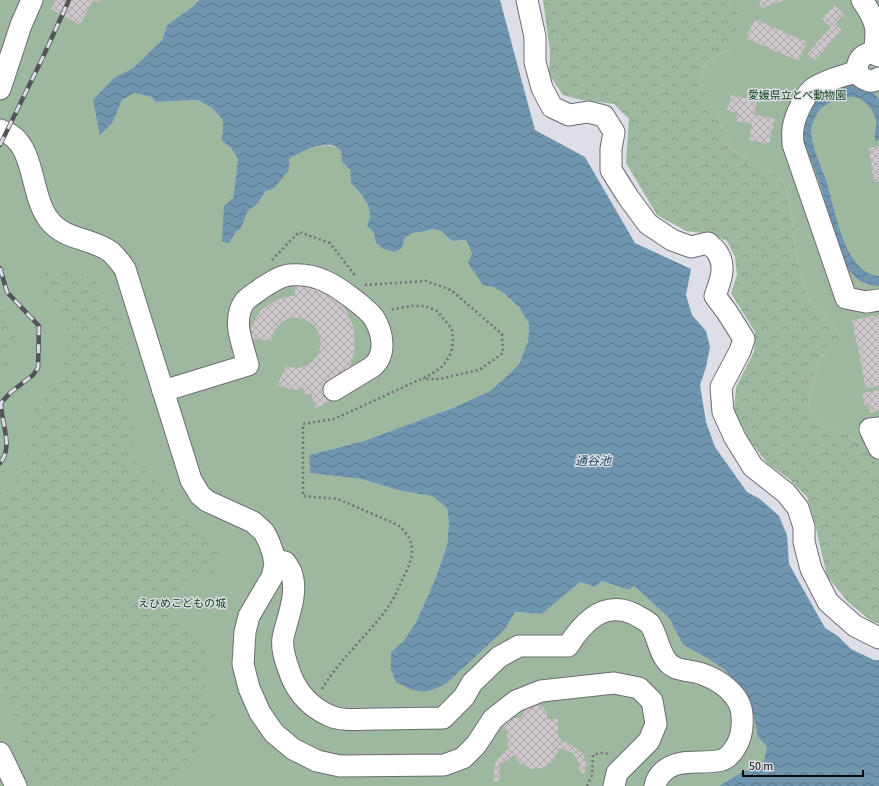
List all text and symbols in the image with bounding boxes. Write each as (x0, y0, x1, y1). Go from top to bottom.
park label: 愛媛県立とべ動物園 (748, 88, 846, 103)
water label: 通谷池 (575, 453, 612, 470)
park label: えひめこどもの城 (138, 596, 226, 611)
scale bar (743, 752, 863, 778)
text: 50 m (749, 758, 773, 775)

